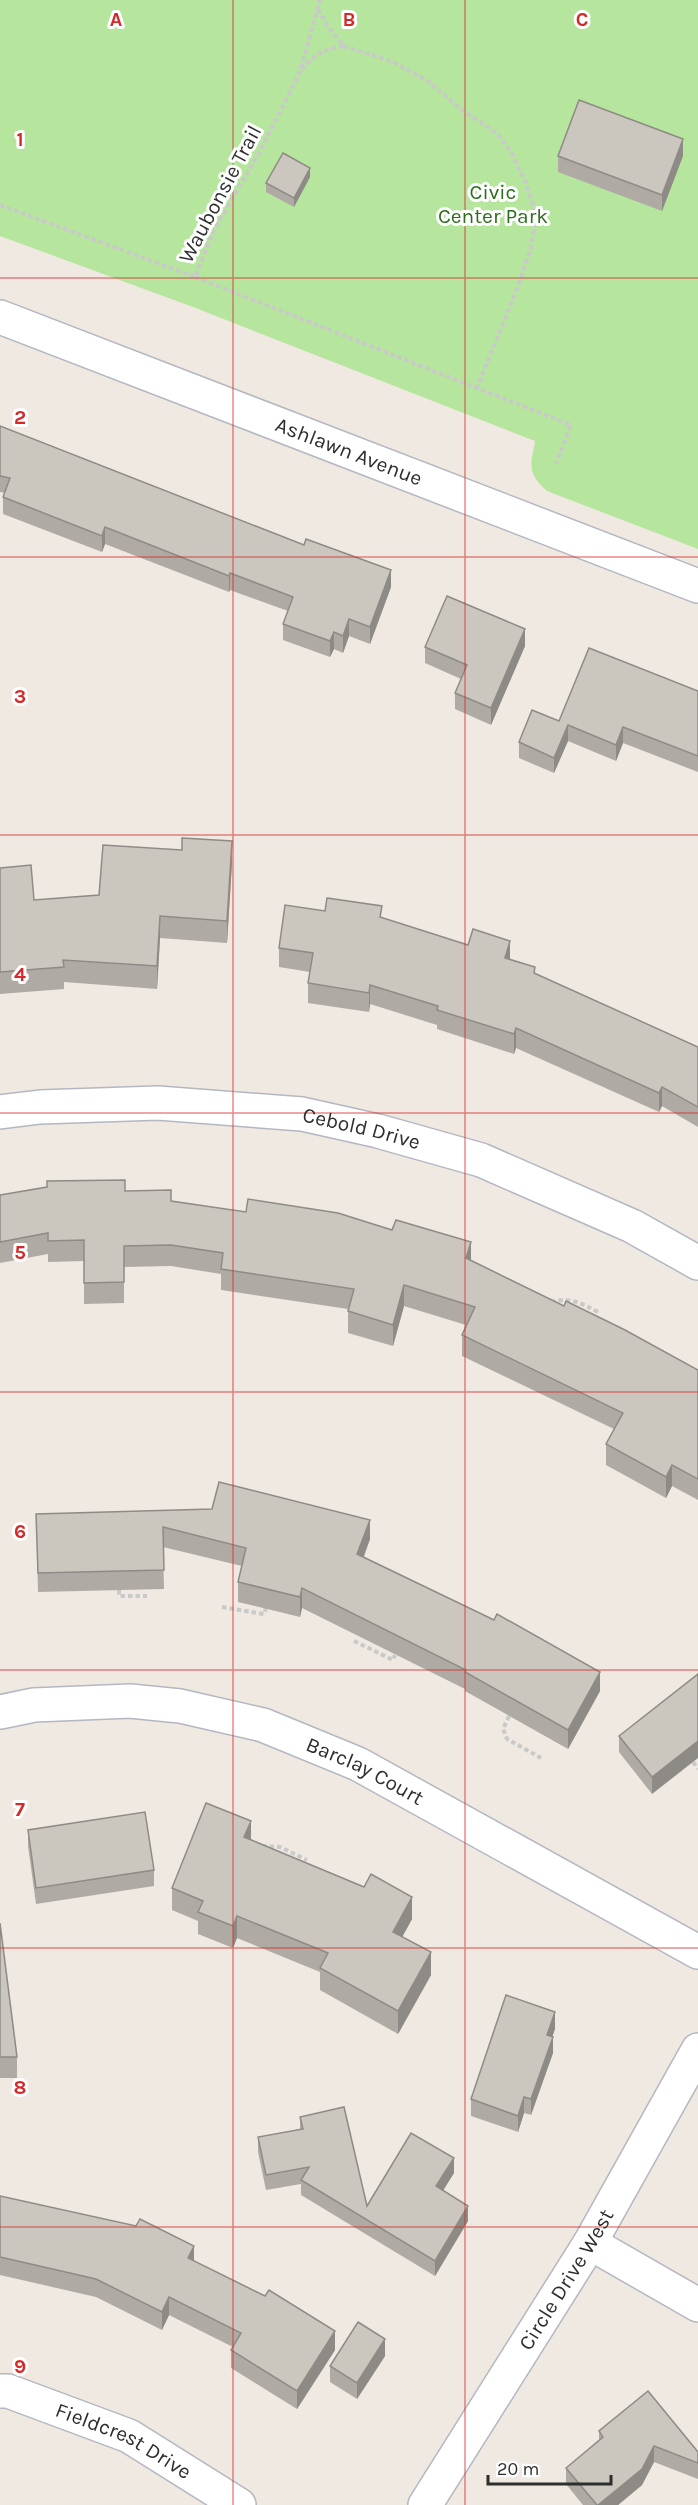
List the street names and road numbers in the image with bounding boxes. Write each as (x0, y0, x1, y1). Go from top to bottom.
street label: Waubonsie Trail (174, 121, 266, 267)
street label: Ashlawn Avenue (272, 412, 426, 491)
street label: Cebold Drive (301, 1103, 423, 1154)
street label: Barclay Court (303, 1732, 428, 1810)
street label: Circle Drive West (514, 2205, 619, 2355)
street label: Fieldcrest Drive (52, 2398, 196, 2484)

